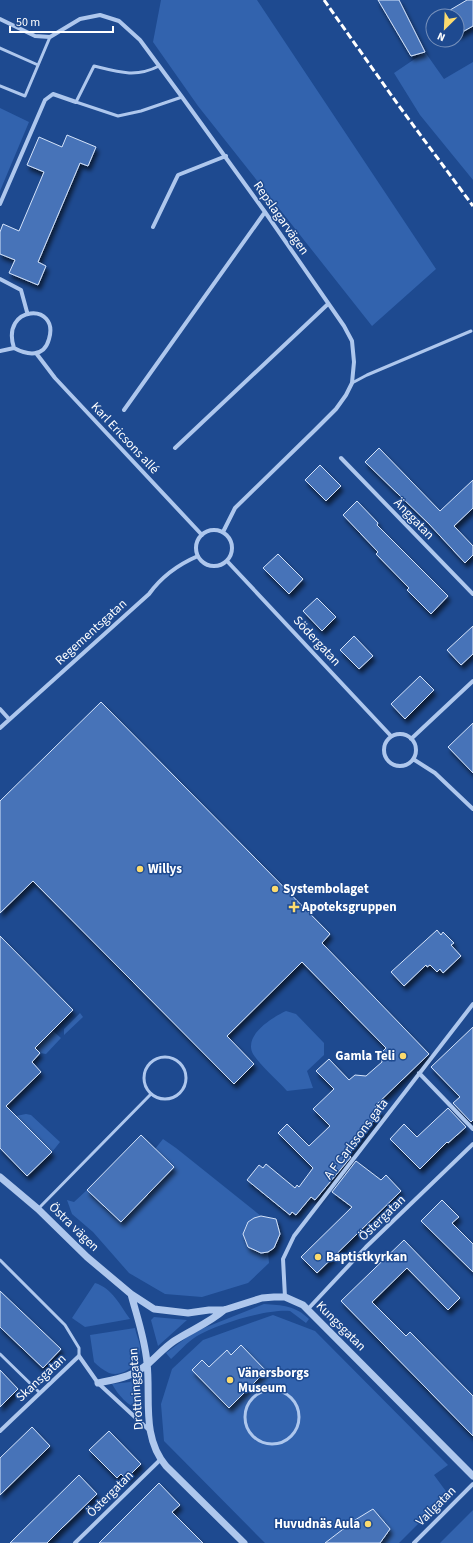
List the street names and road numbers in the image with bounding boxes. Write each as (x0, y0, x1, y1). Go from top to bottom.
street label: Repslagarvägen (249, 178, 313, 258)
street label: Karl Ericsons allé (87, 398, 163, 478)
street label: Änggatan (390, 494, 438, 544)
street label: Regementsgatan (51, 595, 131, 669)
street label: Södergatan (289, 612, 345, 670)
street label: A F Carlssons gata (320, 1095, 392, 1183)
street label: Östergatan (354, 1191, 410, 1245)
street label: Östra vägen (45, 1198, 103, 1256)
street label: Kungsgatan (312, 1297, 370, 1355)
street label: Drottninggatan (124, 1347, 148, 1431)
street label: Skansgatan (12, 1350, 70, 1406)
street label: Östergatan (83, 1467, 137, 1521)
street label: Vallgatan (412, 1482, 460, 1530)

